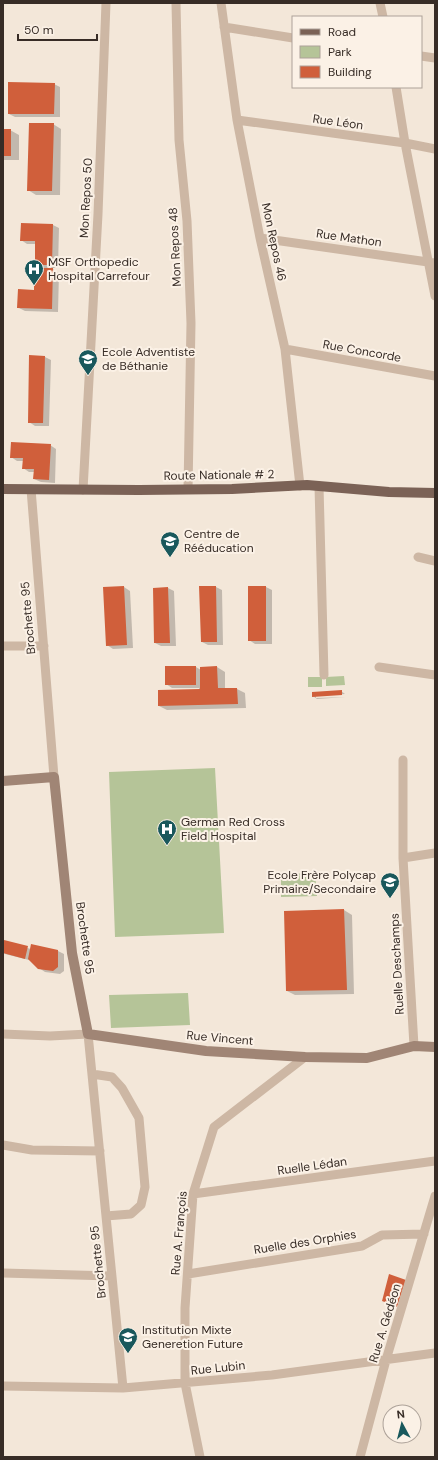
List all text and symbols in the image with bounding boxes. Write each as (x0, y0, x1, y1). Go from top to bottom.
scale bar (18, 16, 97, 42)
legend (292, 16, 422, 88)
text: 50 m (24, 22, 53, 38)
text: Road (328, 24, 356, 40)
text: Park (328, 44, 352, 60)
text: Building (328, 64, 372, 80)
street label: Rue Léon (312, 111, 364, 133)
street label: Mon Repos 50 (76, 158, 96, 238)
street label: Mon Repos 46 (258, 201, 290, 283)
street label: Mon Repos 48 (165, 207, 185, 287)
street label: Rue Mathon (315, 225, 383, 251)
place label: MSF Orthopedic Hospital Carrefour (48, 254, 150, 284)
hospital icon: MSF Orthopedic Hospital Carrefour (23, 258, 45, 286)
street label: Rue Concorde (322, 336, 403, 366)
place label: Ecole Adventiste de Béthanie (102, 344, 195, 374)
school or university icon: Ecole Adventiste de Béthanie (77, 348, 99, 376)
street label: Route Nationale # 2 (164, 466, 274, 484)
place label: Centre de Rééducation (184, 526, 254, 556)
school or university icon: Centre de Rééducation (159, 530, 181, 558)
street label: Brochette 95 (17, 581, 39, 655)
place label: German Red Cross Field Hospital (181, 814, 285, 844)
hospital icon: German Red Cross Field Hospital (156, 818, 178, 846)
place label: Ecole Frère Polycap Primaire/Secondaire (263, 867, 376, 897)
school or university icon: Ecole Frère Polycap Primaire/Secondaire (379, 871, 401, 899)
street label: Brochette 95 (72, 901, 98, 975)
street label: Ruelle Deschamps (386, 913, 408, 1015)
street label: Rue Vincent (186, 1027, 254, 1049)
street label: Ruelle Lédan (276, 1153, 348, 1179)
street label: Rue A. François (167, 1190, 191, 1276)
street label: Brochette 95 (86, 1225, 110, 1299)
street label: Ruelle des Orphies (253, 1226, 357, 1258)
street label: Rue A. Gédéon (365, 1281, 405, 1364)
place label: Institution Mixte Generetion Future (142, 1322, 243, 1352)
school or university icon: Institution Mixte Generetion Future (117, 1326, 139, 1354)
street label: Rue Lubin (190, 1357, 246, 1379)
north arrow (382, 1404, 422, 1444)
text: N (396, 1407, 406, 1422)

